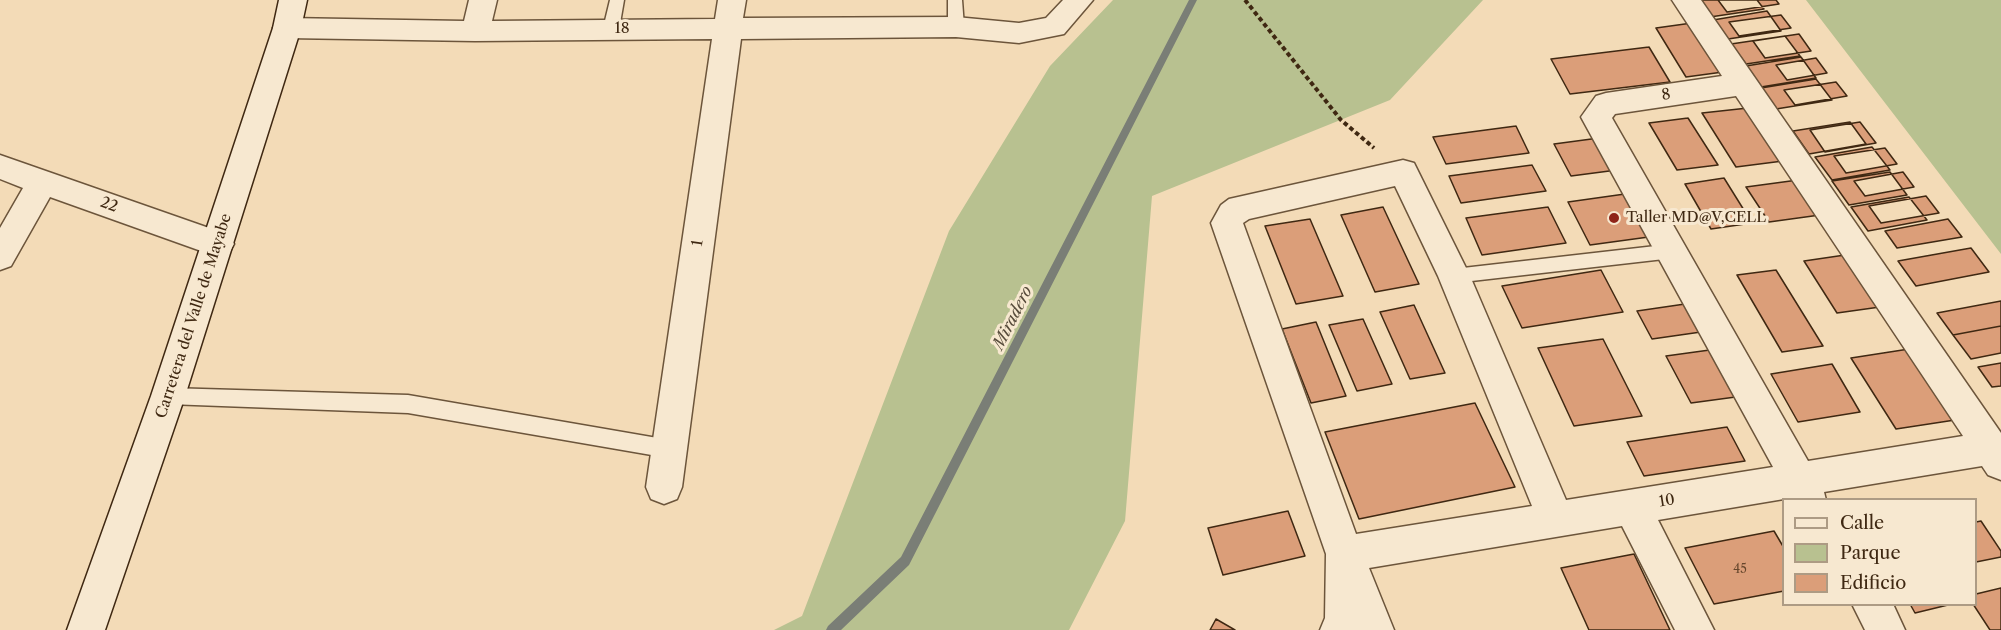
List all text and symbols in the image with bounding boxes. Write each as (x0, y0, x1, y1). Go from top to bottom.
street label: 18 (614, 20, 630, 38)
street label: 8 (1660, 85, 1672, 105)
street label: 22 (98, 194, 120, 216)
place label: Taller MD@V,CELL (1626, 209, 1766, 227)
street label: Carretera del Valle de Mayabe (152, 211, 236, 421)
marker: Taller MD@V,CELL (1607, 211, 1621, 225)
street label: 1 (689, 239, 707, 247)
water label: Miradero (989, 283, 1037, 353)
street label: 10 (1658, 491, 1676, 511)
legend (1782, 498, 1977, 606)
text: Calle (1840, 512, 1884, 534)
text: Parque (1840, 542, 1901, 564)
house number: 45 (1733, 563, 1747, 577)
text: Edificio (1840, 572, 1906, 594)

